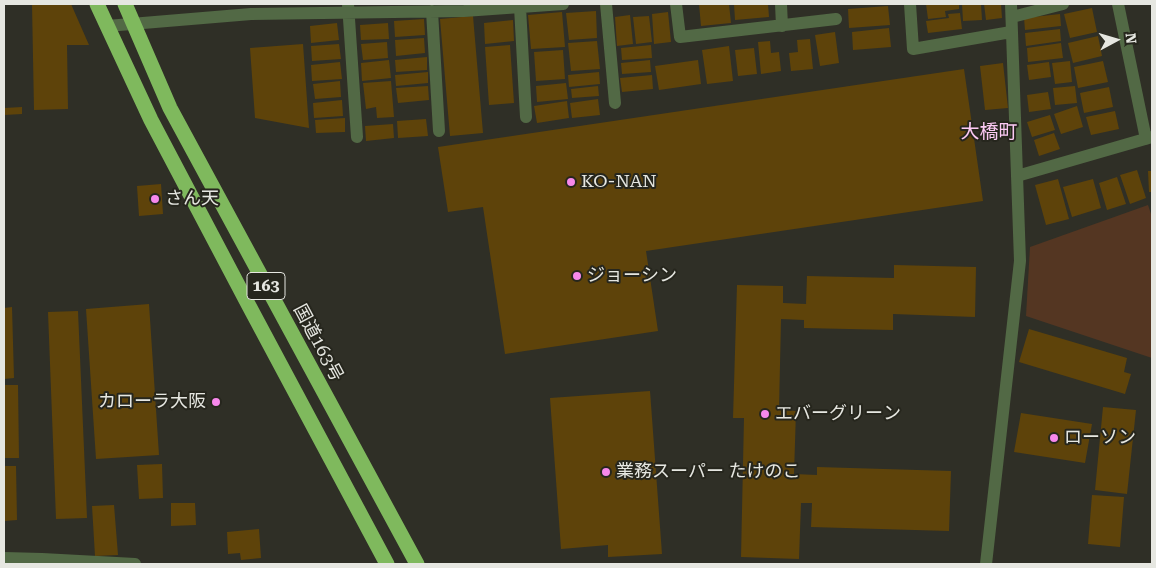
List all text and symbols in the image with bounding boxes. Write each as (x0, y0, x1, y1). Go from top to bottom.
north arrow (1091, 15, 1141, 65)
text: N (1122, 32, 1139, 45)
district label: 大橋町 (961, 121, 1017, 143)
place label: KO-NAN (581, 171, 657, 193)
marker: KO-NAN (565, 176, 577, 188)
place label: さん天 (165, 188, 219, 210)
marker: さん天 (149, 193, 161, 205)
place label: ジョーシン (587, 265, 677, 287)
marker: ジョーシン (571, 270, 583, 282)
road number: 163 (247, 272, 285, 300)
street label: 国道163号 (289, 301, 347, 385)
place label: カローラ大阪 (98, 391, 206, 413)
marker: カローラ大阪 (210, 396, 222, 408)
place label: エバーグリーン (775, 403, 901, 425)
marker: エバーグリーン (759, 408, 771, 420)
place label: ローソン (1064, 427, 1136, 449)
marker: ローソン (1048, 432, 1060, 444)
place label: 業務スーパー たけのこ (616, 461, 801, 483)
marker: 業務スーパー たけのこ (600, 466, 612, 478)

